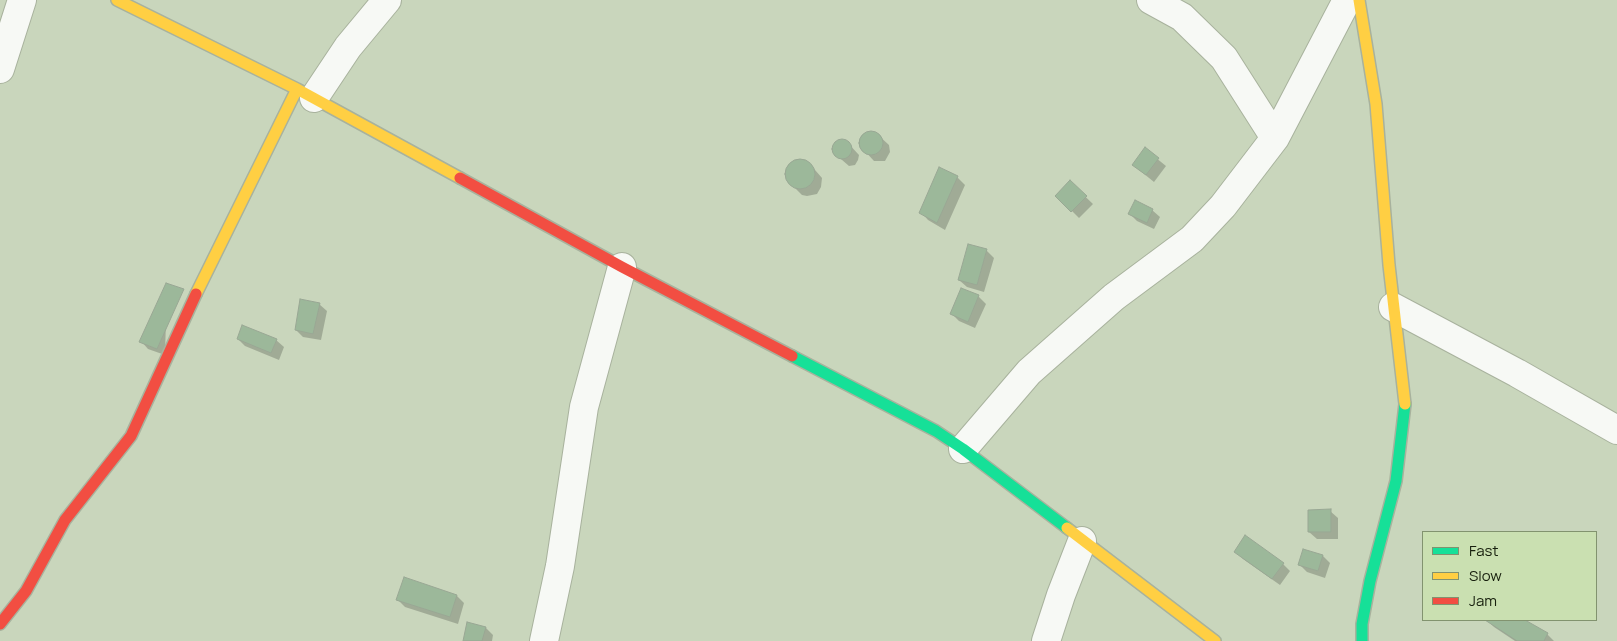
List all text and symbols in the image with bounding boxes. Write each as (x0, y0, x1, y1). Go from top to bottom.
legend (1422, 531, 1597, 621)
text: Fast (1469, 540, 1498, 561)
text: Slow (1469, 565, 1502, 586)
text: Jam (1469, 590, 1497, 611)

